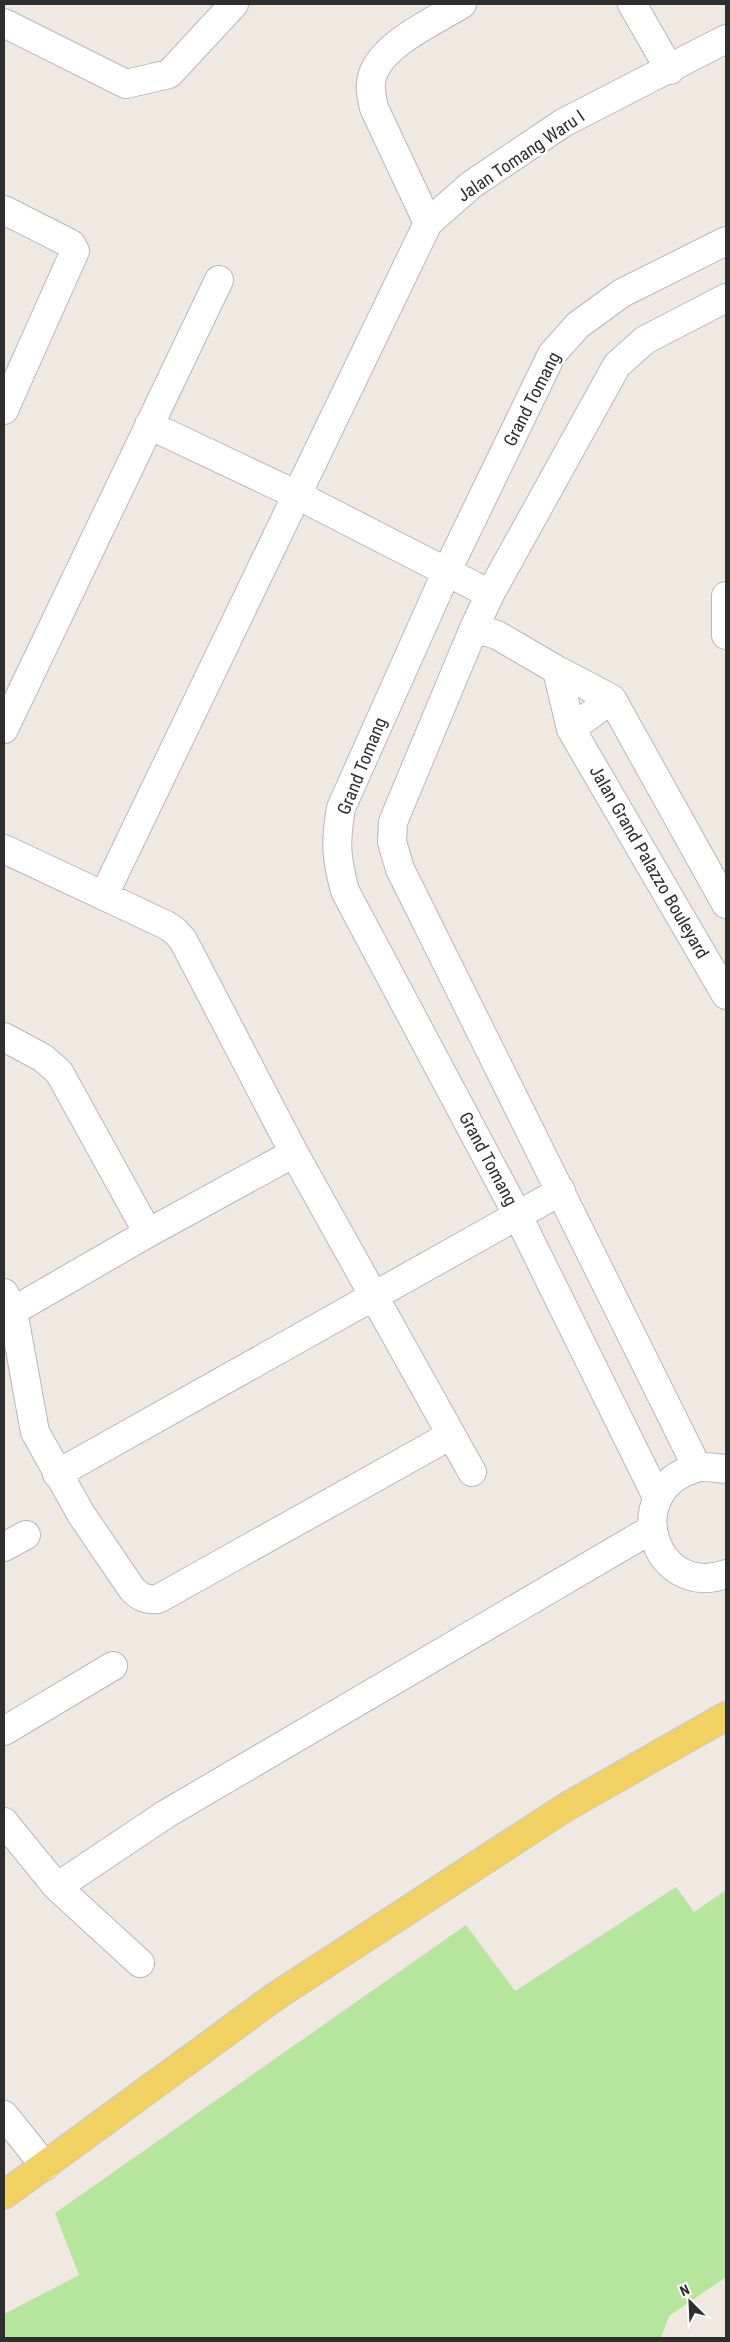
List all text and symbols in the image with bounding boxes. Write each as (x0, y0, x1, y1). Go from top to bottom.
street label: Jalan Tomang Waru I (453, 105, 588, 206)
street label: Grand Tomang (499, 348, 564, 449)
street label: Grand Tomang (332, 714, 391, 818)
street label: Jalan Grand Palazzo Bouleyard (585, 761, 713, 962)
street label: Grand Tomang (455, 1108, 522, 1209)
north arrow (665, 2277, 715, 2327)
text: N (678, 2281, 692, 2299)

